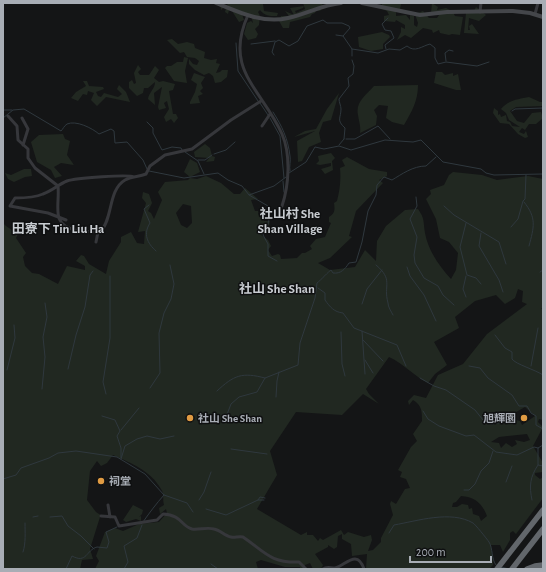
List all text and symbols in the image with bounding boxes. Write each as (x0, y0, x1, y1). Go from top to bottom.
district label: 社山村 She Shan Village (257, 206, 323, 236)
district label: 田寮下 Tin Liu Ha (12, 221, 104, 236)
district label: 社山 She Shan (239, 281, 315, 296)
place label: 社山 She Shan (198, 412, 262, 424)
marker: 社山 She Shan (185, 413, 195, 423)
place label: 旭輝園 (483, 413, 516, 424)
marker: 旭輝園 (519, 413, 529, 423)
place label: 祠堂 (109, 475, 131, 487)
marker: 祠堂 (96, 476, 106, 486)
scale bar (410, 538, 491, 564)
text: 200 m (416, 546, 446, 558)

